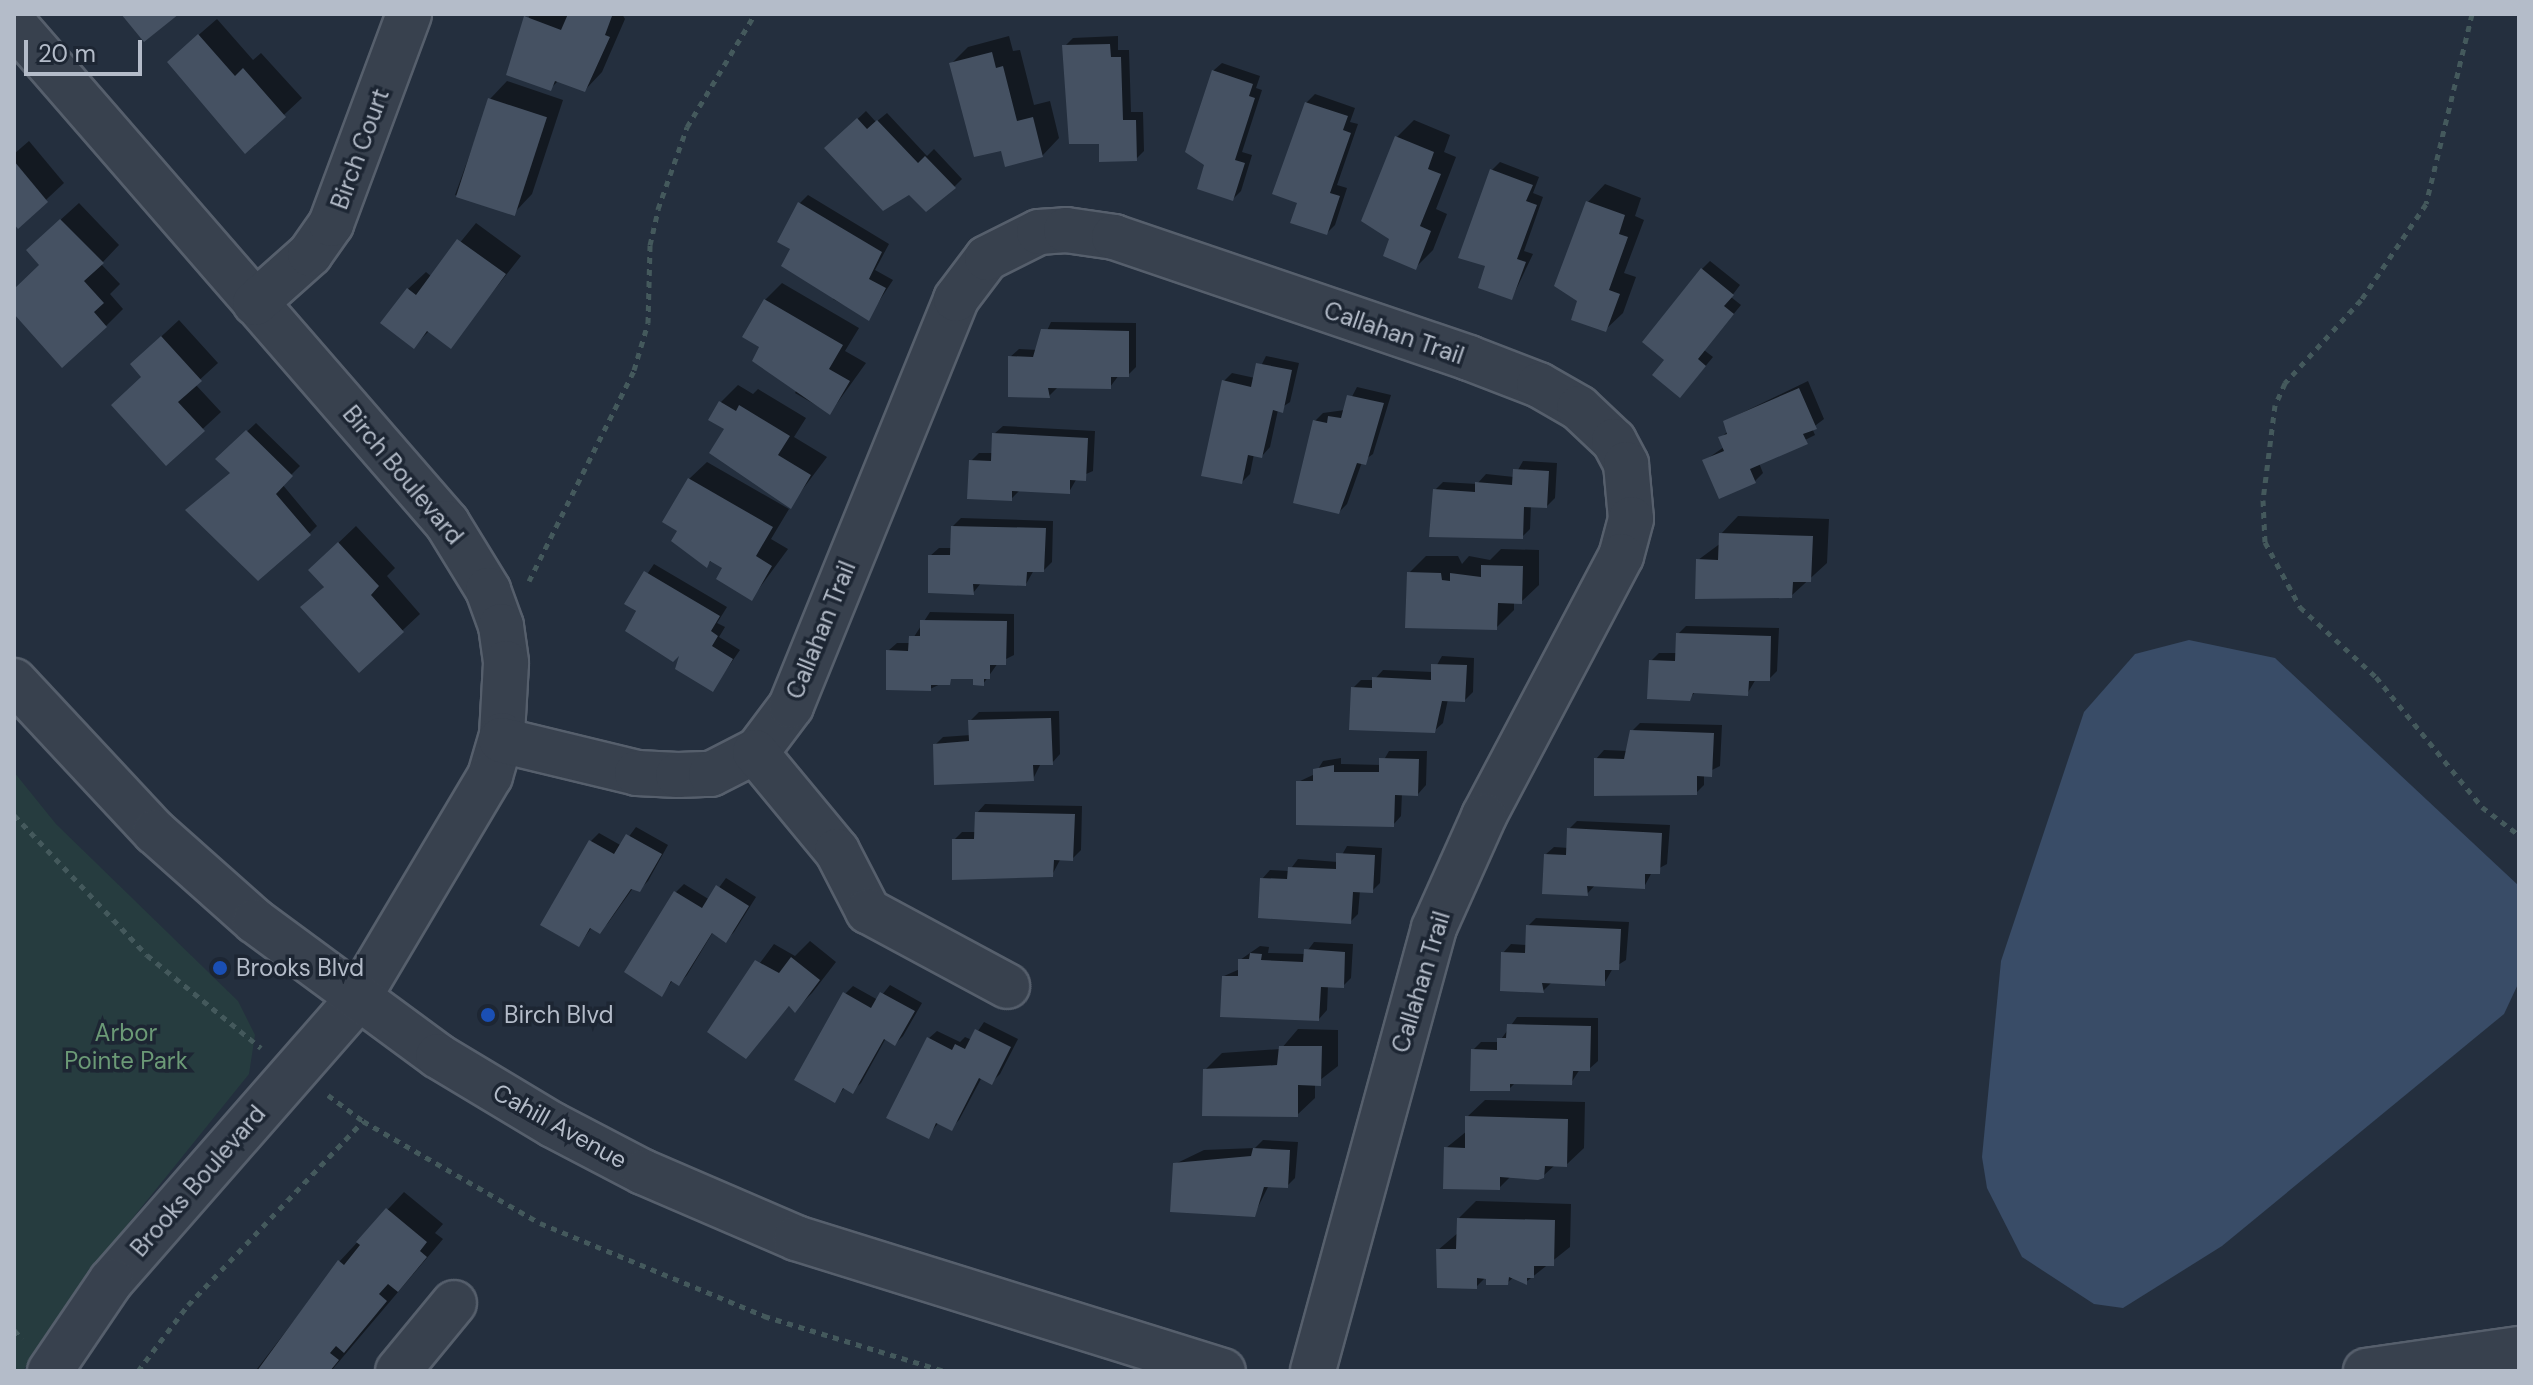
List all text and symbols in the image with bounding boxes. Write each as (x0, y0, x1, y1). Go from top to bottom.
scale bar (28, 24, 146, 74)
text: 20 m (38, 38, 96, 69)
street label: Birch Court (325, 85, 395, 213)
street label: Callahan Trail (1320, 296, 1468, 370)
street label: Birch Boulevard (337, 400, 469, 550)
street label: Callahan Trail (780, 557, 862, 703)
street label: Callahan Trail (1386, 908, 1456, 1056)
place label: Brooks Blvd (236, 954, 364, 982)
marker: Brooks Blvd (211, 959, 229, 977)
place label: Birch Blvd (504, 1001, 613, 1029)
marker: Birch Blvd (479, 1006, 497, 1024)
park label: Arbor Pointe Park (64, 1019, 188, 1075)
street label: Cahill Avenue (488, 1077, 632, 1175)
street label: Brooks Boulevard (125, 1100, 271, 1262)

